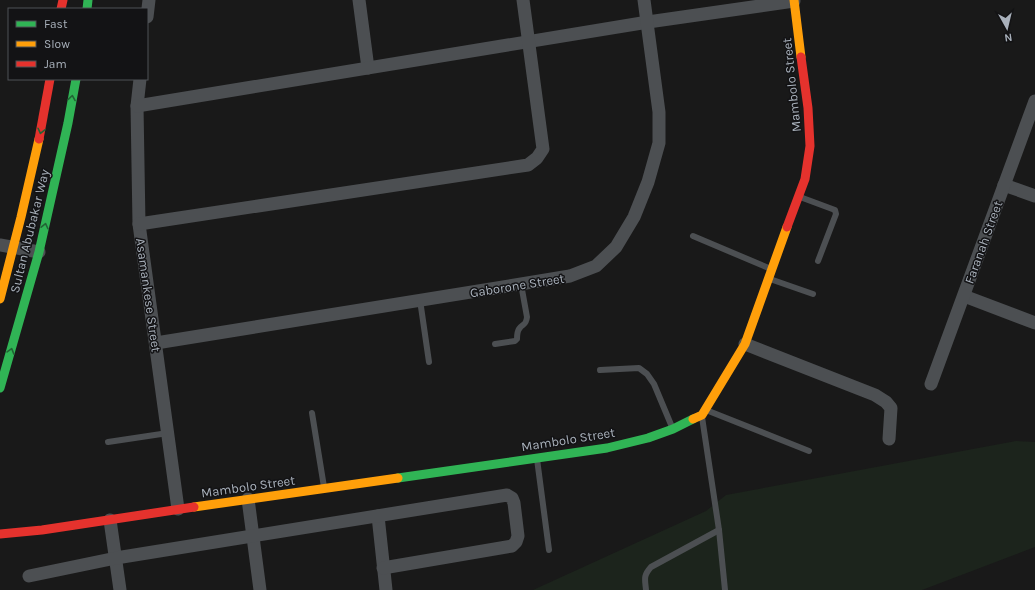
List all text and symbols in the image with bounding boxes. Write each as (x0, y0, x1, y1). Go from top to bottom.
legend (8, 8, 148, 80)
north arrow (987, 8, 1027, 48)
text: Fast (44, 17, 68, 31)
text: N (1004, 30, 1013, 44)
text: Slow (44, 37, 70, 51)
street label: Mambolo Street (779, 37, 804, 133)
text: Jam (44, 57, 67, 71)
one-way arrow (68, 95, 76, 102)
one-way arrow (37, 128, 45, 134)
street label: Sultan Abubakar Way (7, 168, 52, 295)
street label: Faranah Street (962, 199, 1005, 286)
one-way arrow (41, 222, 49, 229)
street label: Asamankese Street (133, 237, 164, 353)
street label: Gaborone Street (469, 271, 565, 300)
one-way arrow (6, 348, 15, 355)
street label: Mambolo Street (520, 425, 616, 454)
street label: Mambolo Street (200, 472, 296, 501)

